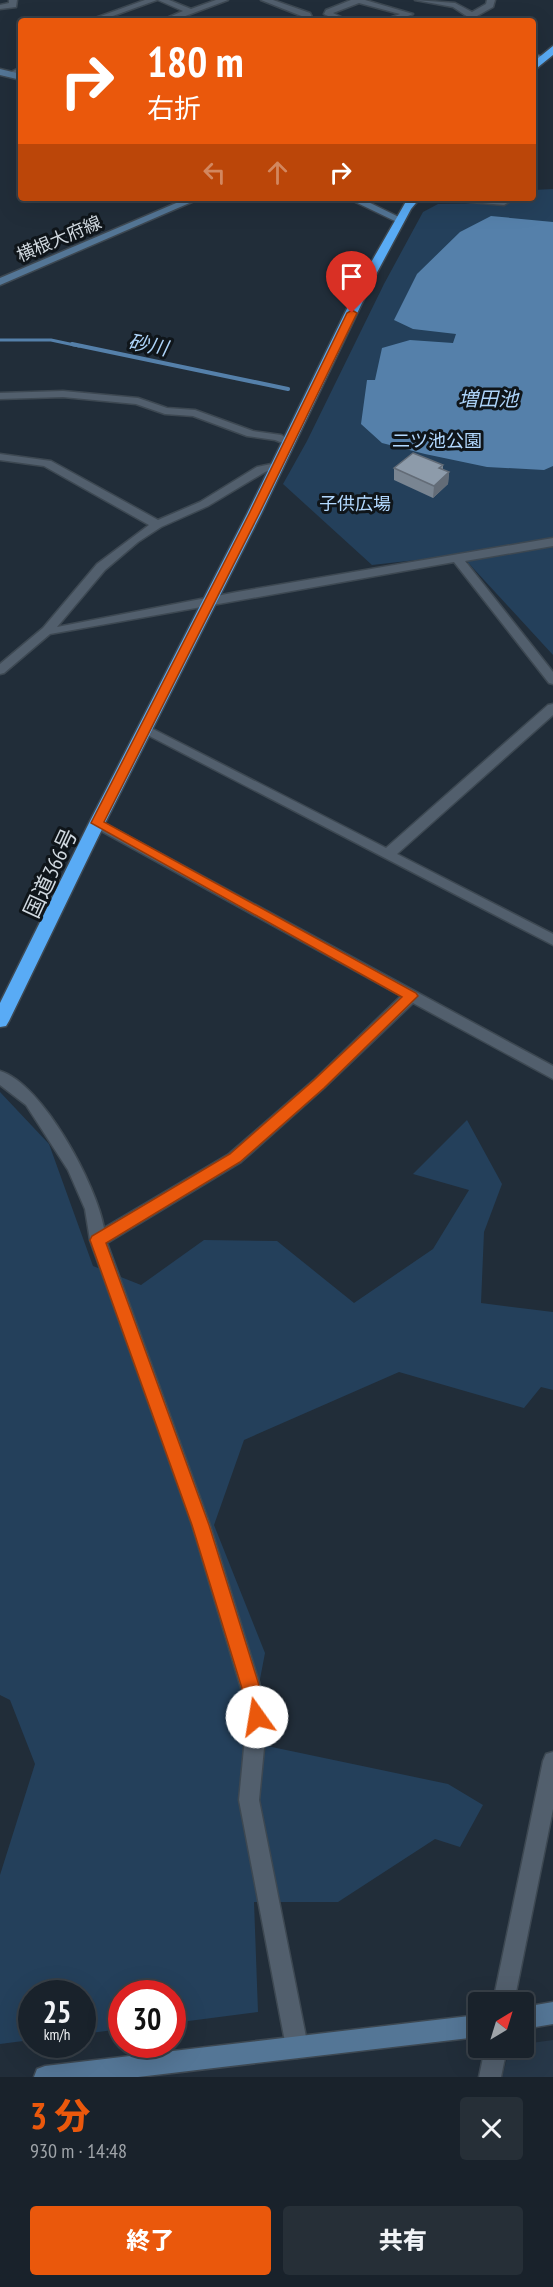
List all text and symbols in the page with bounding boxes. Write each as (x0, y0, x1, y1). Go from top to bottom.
text: 180 m (147, 34, 244, 89)
icon: right (48, 42, 126, 120)
text: 右折 (147, 91, 201, 125)
icon: left (198, 156, 231, 189)
icon: ahead (261, 156, 294, 189)
icon: right (324, 156, 357, 189)
street label: 横根大府線 (13, 210, 105, 267)
pin (326, 251, 377, 313)
icon: arrive (335, 260, 368, 293)
water label: 砂川 (126, 328, 172, 362)
water label: 増田池 (458, 386, 520, 412)
park label: 二ツ池公園 (392, 429, 482, 452)
park label: 子供広場 (319, 492, 391, 515)
street label: 国道366号 (17, 824, 83, 922)
position arrow (225, 1685, 289, 1749)
speed limit sign: 30 (108, 1980, 186, 2058)
text: 25 (43, 1992, 71, 2031)
north arrow (468, 1992, 534, 2058)
map controls (468, 1992, 534, 2058)
text: km/h (44, 2025, 70, 2044)
text: 3 分 (30, 2092, 91, 2139)
button: close (460, 2097, 523, 2160)
text: 930 m · 14:48 (30, 2138, 127, 2164)
button: 終了 (30, 2206, 271, 2275)
button: 共有 (283, 2206, 523, 2275)

